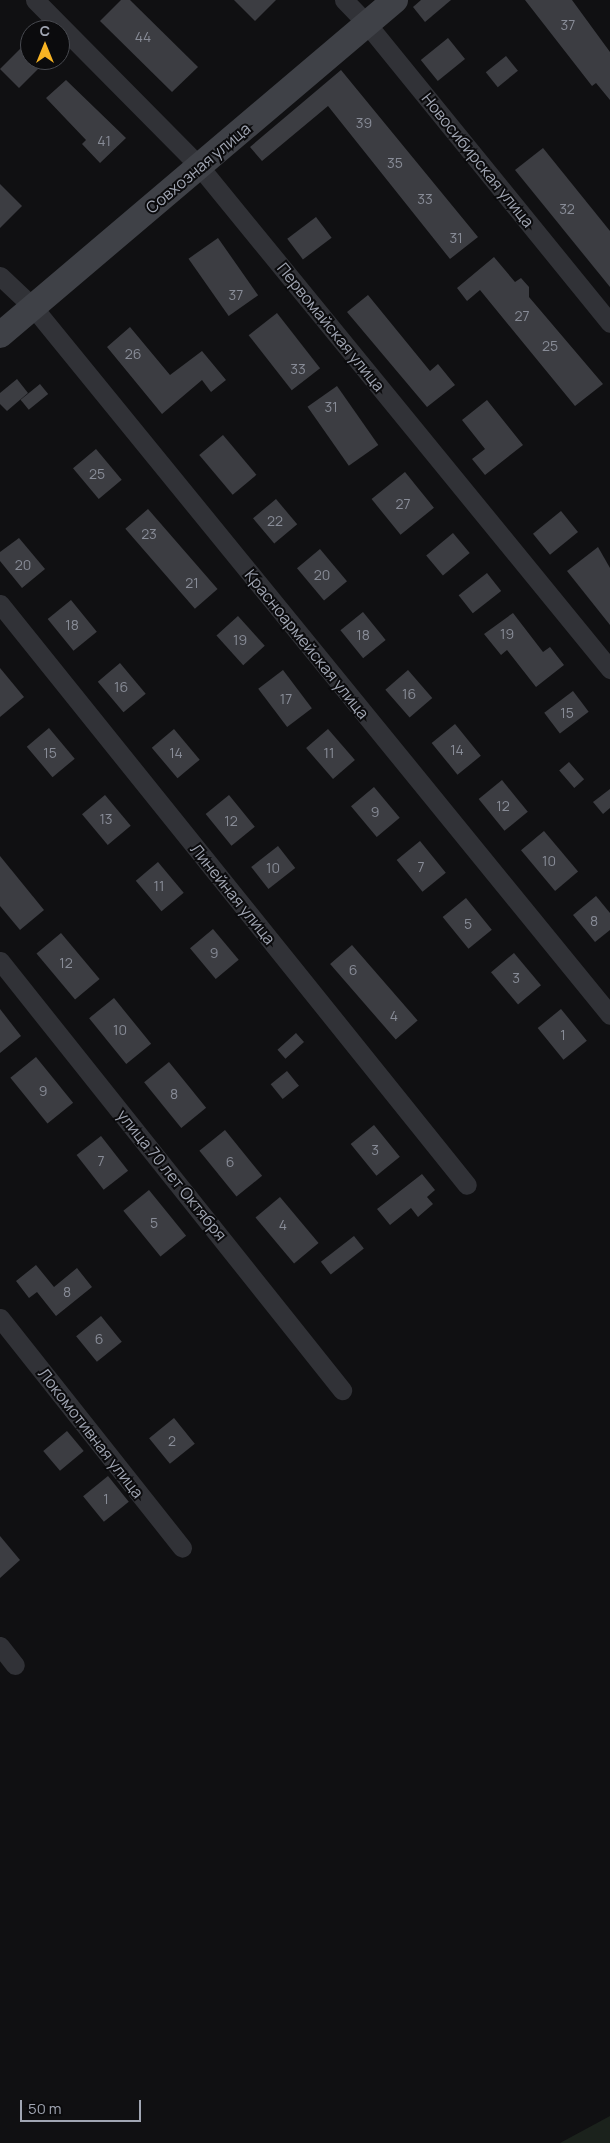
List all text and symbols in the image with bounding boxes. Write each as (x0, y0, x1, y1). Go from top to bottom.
house number: 37 (561, 17, 575, 33)
north arrow (20, 20, 70, 70)
text: С (40, 21, 50, 40)
house number: 44 (135, 29, 151, 45)
street label: Новосибирская улица (418, 89, 538, 231)
house number: 39 (356, 115, 372, 131)
street label: Совхозная улица (142, 119, 254, 217)
house number: 41 (97, 133, 111, 149)
house number: 35 (387, 155, 403, 171)
house number: 33 (417, 191, 433, 207)
house number: 32 (559, 201, 575, 217)
house number: 31 (449, 230, 463, 246)
street label: Первомайская улица (273, 259, 389, 395)
house number: 37 (229, 287, 243, 303)
house number: 27 (514, 308, 530, 324)
house number: 25 (542, 338, 558, 354)
house number: 26 (125, 346, 141, 362)
house number: 33 (290, 361, 306, 377)
house number: 31 (324, 399, 338, 415)
house number: 25 (89, 466, 105, 482)
house number: 27 (395, 496, 411, 512)
house number: 22 (267, 513, 283, 529)
house number: 23 (141, 526, 157, 542)
house number: 20 (15, 557, 31, 573)
street label: Красноармейская улица (241, 566, 373, 722)
house number: 20 (314, 567, 330, 583)
house number: 21 (185, 575, 199, 591)
house number: 18 (65, 617, 79, 633)
house number: 19 (500, 626, 514, 642)
house number: 18 (356, 627, 370, 643)
house number: 19 (233, 632, 247, 648)
house number: 16 (114, 679, 128, 695)
house number: 16 (402, 686, 416, 702)
house number: 17 (280, 691, 292, 707)
house number: 15 (560, 705, 574, 721)
house number: 14 (450, 742, 464, 758)
house number: 15 (43, 745, 57, 761)
house number: 14 (169, 745, 183, 761)
house number: 11 (324, 745, 334, 761)
house number: 12 (496, 798, 510, 814)
house number: 9 (371, 804, 379, 820)
house number: 13 (99, 811, 113, 827)
house number: 12 (224, 813, 238, 829)
street label: Линейная улица (187, 840, 279, 948)
house number: 10 (542, 853, 556, 869)
house number: 7 (417, 859, 425, 875)
house number: 10 (266, 860, 280, 876)
house number: 11 (154, 878, 164, 894)
house number: 8 (590, 913, 598, 929)
house number: 5 (464, 916, 472, 932)
house number: 9 (210, 945, 218, 961)
house number: 12 (59, 955, 73, 971)
house number: 6 (349, 962, 357, 978)
house number: 3 (512, 970, 520, 986)
house number: 4 (390, 1008, 398, 1024)
house number: 10 (113, 1022, 127, 1038)
house number: 1 (560, 1027, 566, 1043)
house number: 9 (39, 1083, 47, 1099)
house number: 8 (170, 1086, 178, 1102)
street label: улица 70 лет Октября (113, 1106, 231, 1244)
house number: 3 (371, 1142, 379, 1158)
house number: 7 (97, 1153, 105, 1169)
house number: 6 (226, 1154, 234, 1170)
house number: 5 (150, 1215, 158, 1231)
house number: 4 (279, 1217, 287, 1233)
house number: 8 (63, 1284, 71, 1300)
house number: 6 (95, 1331, 103, 1347)
street label: Локомотивная улица (34, 1364, 148, 1502)
house number: 2 (168, 1433, 176, 1449)
house number: 1 (103, 1491, 109, 1507)
scale bar (22, 2090, 144, 2122)
text: 50 m (28, 2098, 62, 2119)

